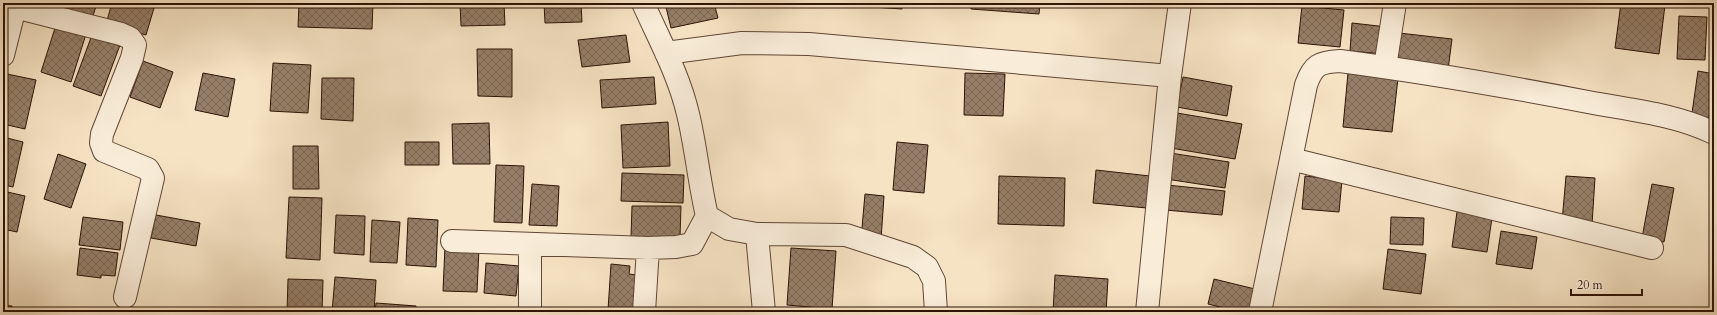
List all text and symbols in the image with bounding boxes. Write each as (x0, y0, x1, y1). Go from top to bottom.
scale bar (1571, 271, 1642, 297)
text: 20 m (1577, 277, 1604, 293)

